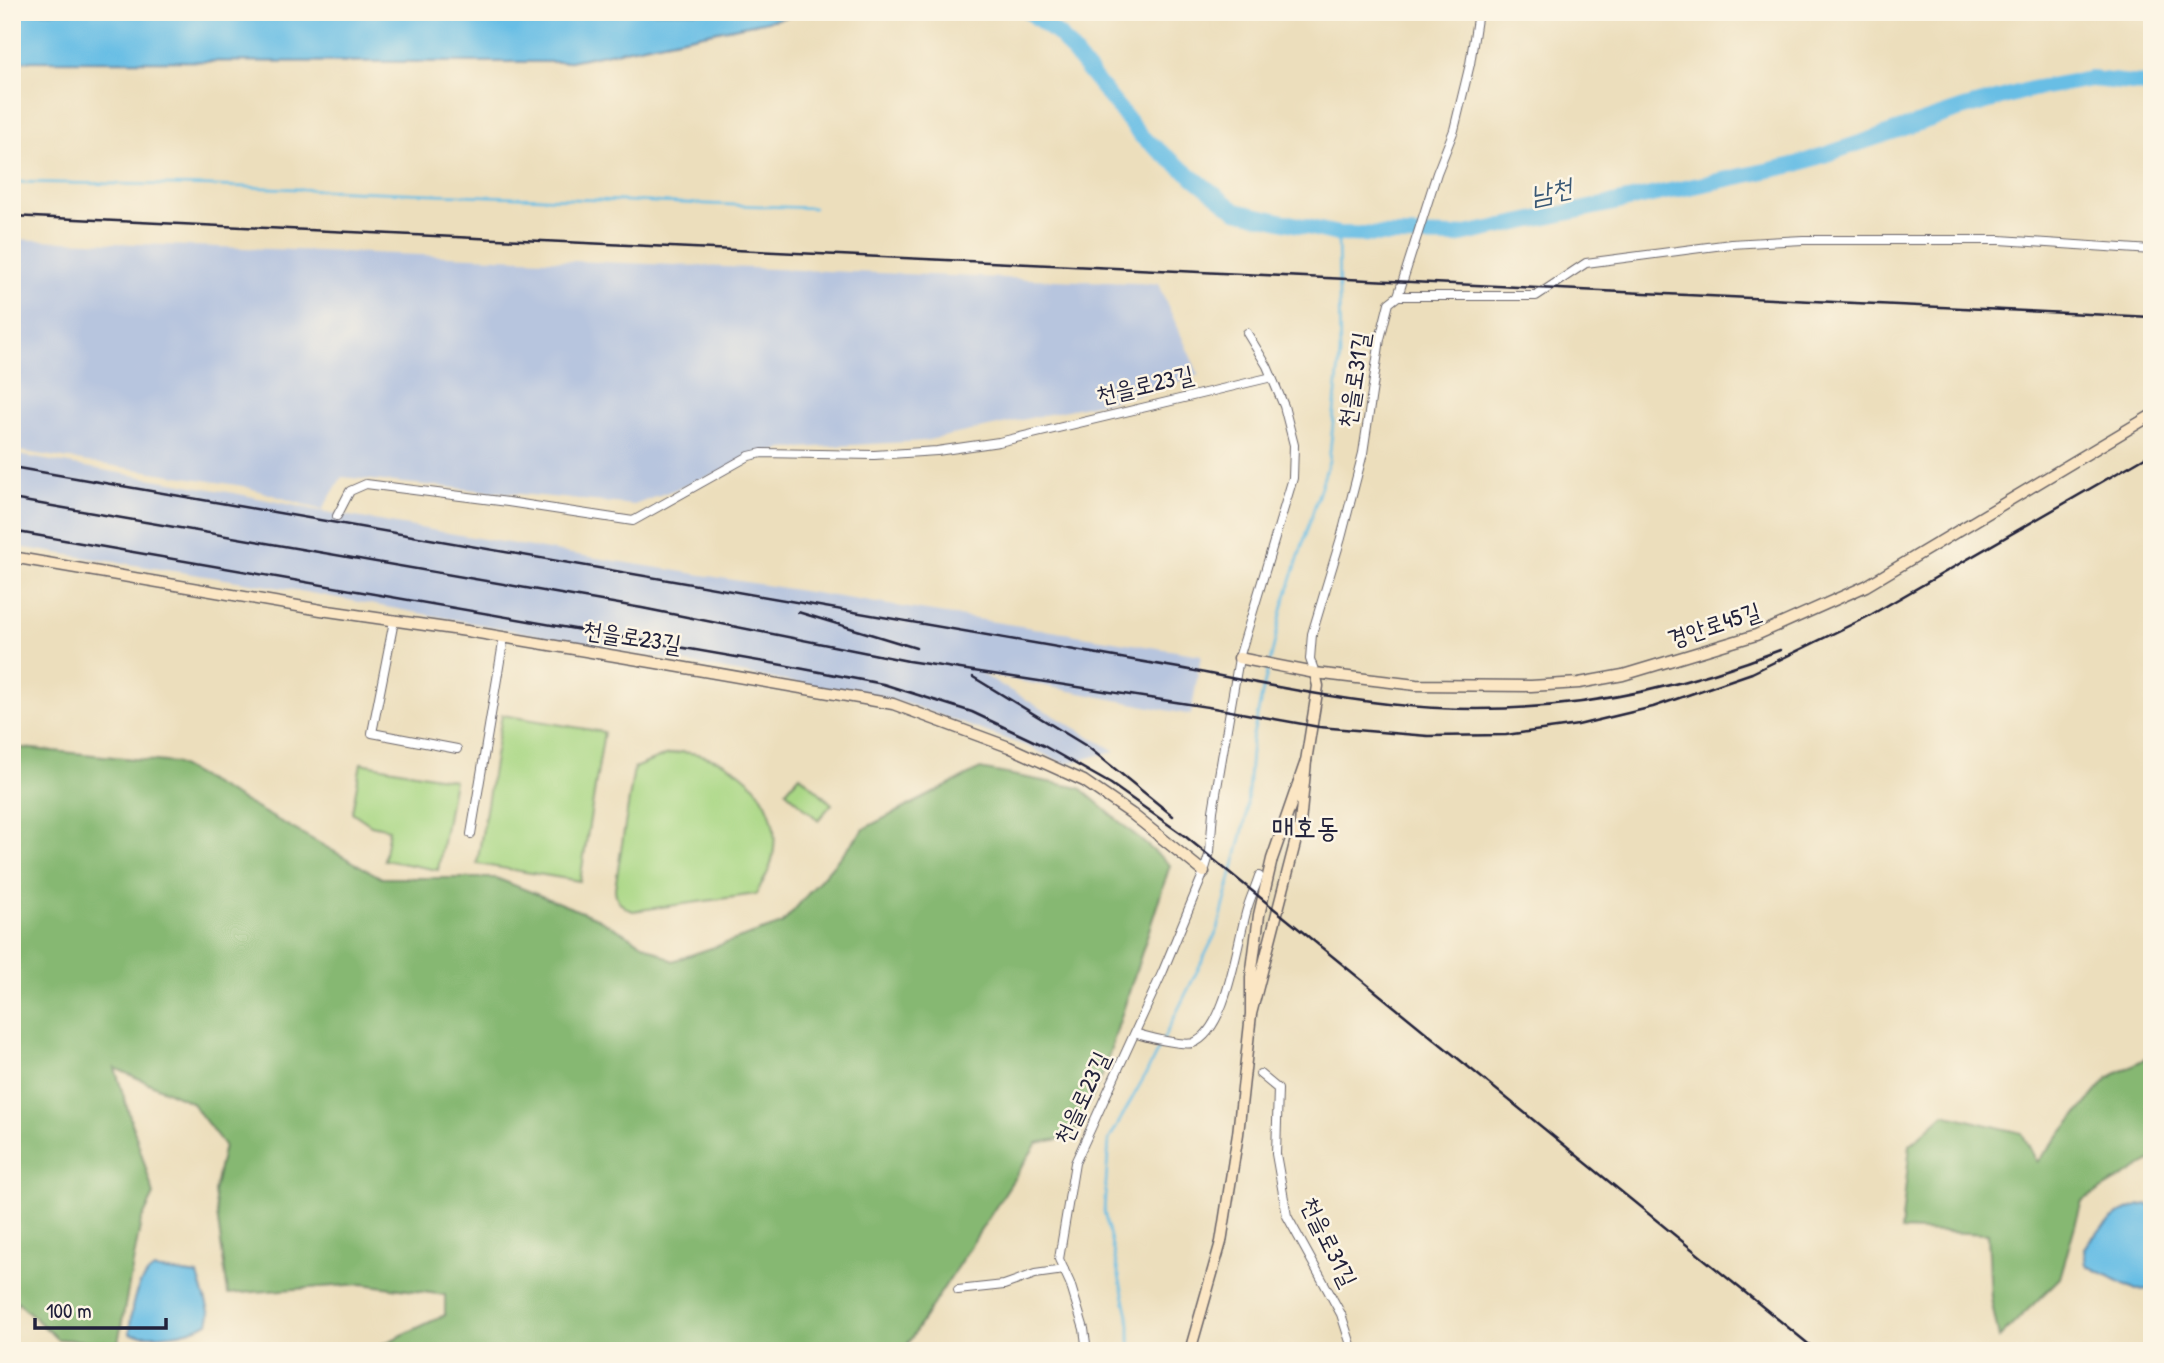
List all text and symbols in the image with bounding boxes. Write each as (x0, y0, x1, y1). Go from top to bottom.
water label: 남천 (1527, 168, 1578, 212)
street label: 천을로31길 (1330, 330, 1376, 430)
street label: 천을로23길 (1093, 357, 1197, 411)
street label: 경안로45길 (1663, 594, 1764, 654)
street label: 천을로23길 (581, 612, 684, 660)
district label: 매호동 (1271, 808, 1339, 846)
street label: 천을로23길 (1046, 1046, 1117, 1149)
street label: 천을로31길 (1294, 1191, 1365, 1292)
scale bar (35, 1286, 166, 1330)
text: 100 m (46, 1296, 92, 1325)

